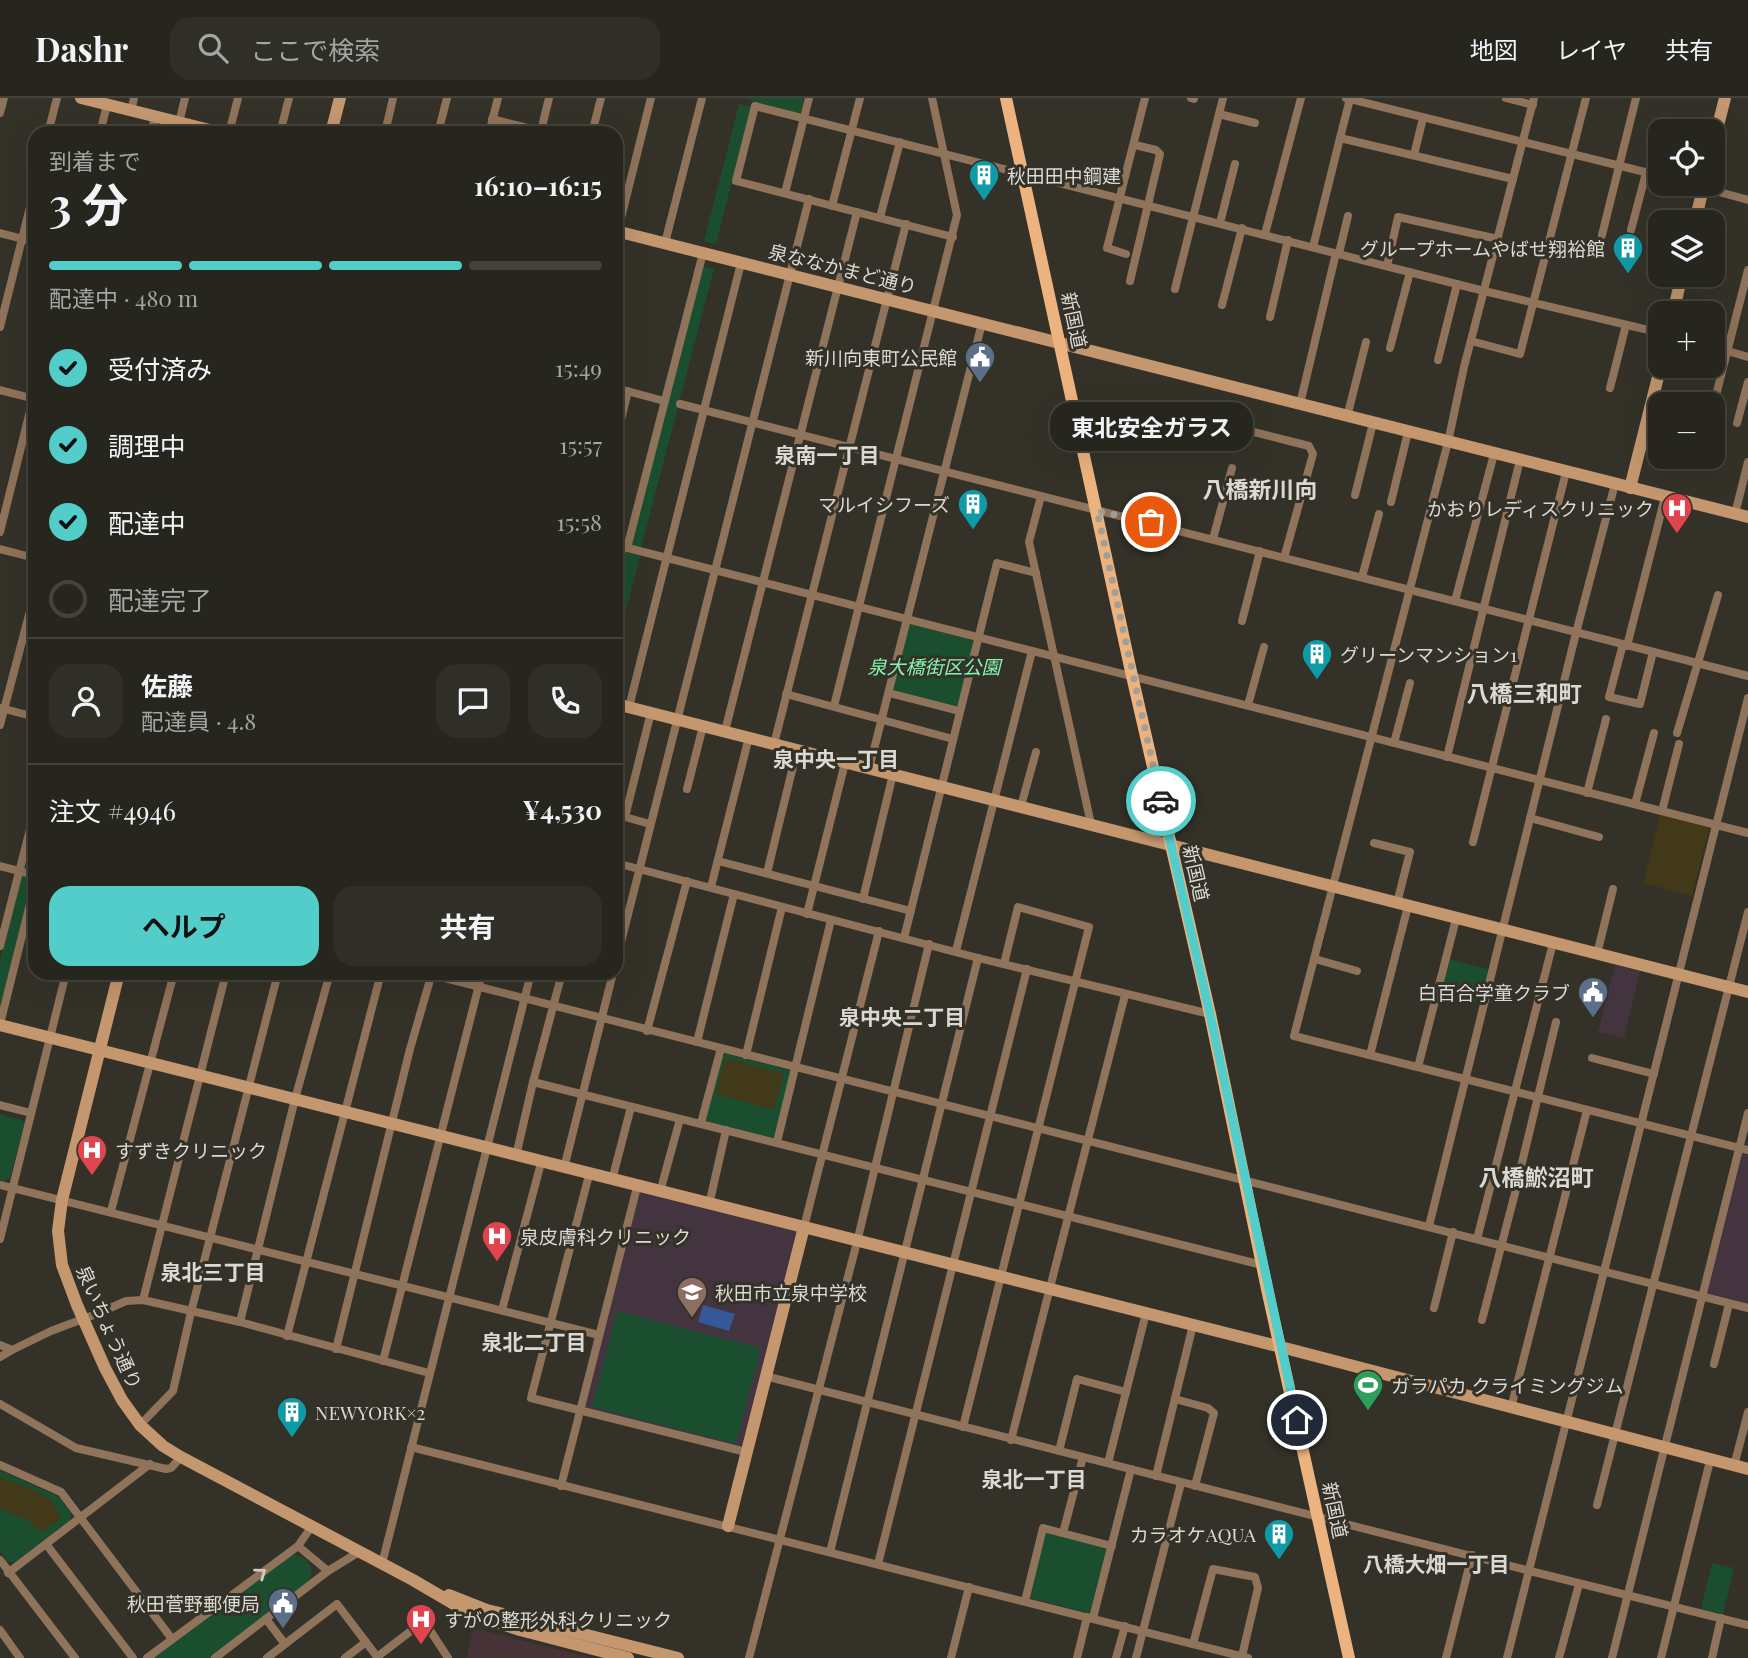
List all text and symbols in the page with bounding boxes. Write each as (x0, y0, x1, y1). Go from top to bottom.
search box (170, 17, 660, 80)
text: Dashr (35, 26, 128, 70)
icon: search (194, 29, 232, 67)
text: ここで検索 (250, 32, 380, 67)
text: 地図 (1470, 33, 1518, 65)
text: レイヤ (1556, 33, 1627, 65)
text: 共有 (1665, 33, 1713, 65)
map controls (1648, 119, 1725, 469)
button: locate (1648, 119, 1725, 196)
text: 到着まで (49, 145, 141, 176)
building icon: 秋田田中鋼建 (967, 158, 1001, 202)
place label: 秋田田中鋼建 (1007, 162, 1121, 188)
text: 16:10–16:15 (474, 168, 602, 203)
text: 3 分 (49, 172, 128, 234)
button: layers (1648, 210, 1725, 287)
building icon: グループホームやばせ翔裕館 (1611, 231, 1645, 275)
place label: グループホームやばせ翔裕館 (1360, 235, 1605, 261)
street label: 泉ななかまど通り (766, 237, 920, 299)
text: 配達中 · 480 m (49, 282, 198, 313)
street label: 新国道 (1056, 289, 1094, 351)
button: + (1648, 301, 1725, 378)
public building icon: 新川向東町公民館 (963, 340, 997, 384)
place label: 新川向東町公民館 (805, 344, 957, 370)
icon: check (49, 349, 87, 387)
text: 受付済み (108, 351, 212, 386)
text: 15:49 (555, 352, 602, 383)
button: − (1648, 392, 1725, 469)
callout: 東北安全ガラス (1050, 403, 1252, 452)
text: 東北安全ガラス (1071, 411, 1232, 442)
icon: check (49, 426, 87, 464)
text: 調理中 (108, 428, 186, 463)
text: 15:57 (559, 429, 602, 460)
district label: 泉南一丁目 (775, 440, 880, 468)
district label: 八橋新川向 (1203, 473, 1318, 504)
building icon: マルイシフーズ (956, 487, 990, 531)
place label: マルイシフーズ (818, 491, 950, 517)
hospital icon: かおりレディスクリニック (1660, 491, 1694, 535)
pin (1121, 492, 1181, 552)
place label: かおりレディスクリニック (1427, 495, 1654, 521)
icon: check (49, 503, 87, 541)
icon: bag (1132, 503, 1170, 541)
text: 配達中 (108, 505, 186, 540)
text: 15:58 (557, 506, 602, 537)
text: 配達完了 (108, 582, 212, 617)
building icon: グリーンマンション1 (1300, 637, 1334, 681)
place label: グリーンマンション1 (1340, 641, 1517, 667)
park label: 泉大橋街区公園 (867, 653, 1003, 679)
button: person (49, 664, 123, 738)
button: chat (436, 664, 510, 738)
button: phone (528, 664, 602, 738)
text: 佐藤 (141, 668, 193, 703)
district label: 八橋三和町 (1467, 677, 1582, 708)
text: 配達員 · 4.8 (141, 705, 256, 736)
district label: 泉中央一丁目 (773, 744, 899, 772)
courier (1126, 766, 1196, 836)
icon: car (1142, 782, 1180, 820)
text: ¥4,530 (523, 792, 602, 827)
text: 注文 #4946 (49, 793, 176, 828)
street label: 新国道 (1178, 842, 1216, 904)
button: ヘルプ (49, 886, 319, 966)
button: 共有 (333, 886, 602, 966)
public building icon: 白百合学童クラブ (1576, 975, 1610, 1019)
place label: 白百合学童クラブ (1418, 979, 1570, 1005)
district label: 泉中央二丁目 (839, 1002, 965, 1030)
hospital icon: すずきクリニック (75, 1133, 109, 1177)
place label: すずきクリニック (115, 1137, 267, 1163)
district label: 八橋鯲沼町 (1479, 1161, 1594, 1192)
hospital icon: 泉皮膚科クリニック (480, 1219, 514, 1263)
place label: 泉皮膚科クリニック (520, 1223, 691, 1249)
district label: 泉北三丁目 (161, 1257, 266, 1285)
street label: 泉いちょう通り (71, 1261, 149, 1393)
school or university icon: 秋田市立泉中学校 (675, 1275, 709, 1319)
place label: 秋田市立泉中学校 (715, 1279, 867, 1305)
district label: 泉北二丁目 (482, 1327, 587, 1355)
sports icon: ガラパカ クライミングジム (1351, 1368, 1385, 1412)
place label: ガラパカ クライミングジム (1391, 1372, 1624, 1398)
pin (1267, 1390, 1327, 1450)
building icon: NEWYORK×2 (275, 1395, 309, 1439)
place label: NEWYORK×2 (315, 1399, 425, 1425)
icon: home (1278, 1401, 1316, 1439)
district label: 泉北一丁目 (982, 1464, 1087, 1492)
street label: 新国道 (1317, 1479, 1355, 1541)
building icon: カラオケAQUA (1262, 1517, 1296, 1561)
place label: カラオケAQUA (1130, 1521, 1257, 1547)
district label: 八橋大畑一丁目 (1363, 1549, 1510, 1577)
one-way arrow (253, 1569, 266, 1582)
public building icon: 秋田菅野郵便局 (266, 1586, 300, 1630)
place label: 秋田菅野郵便局 (127, 1590, 260, 1616)
hospital icon: すがの整形外科クリニック (404, 1602, 438, 1646)
place label: すがの整形外科クリニック (444, 1606, 672, 1632)

